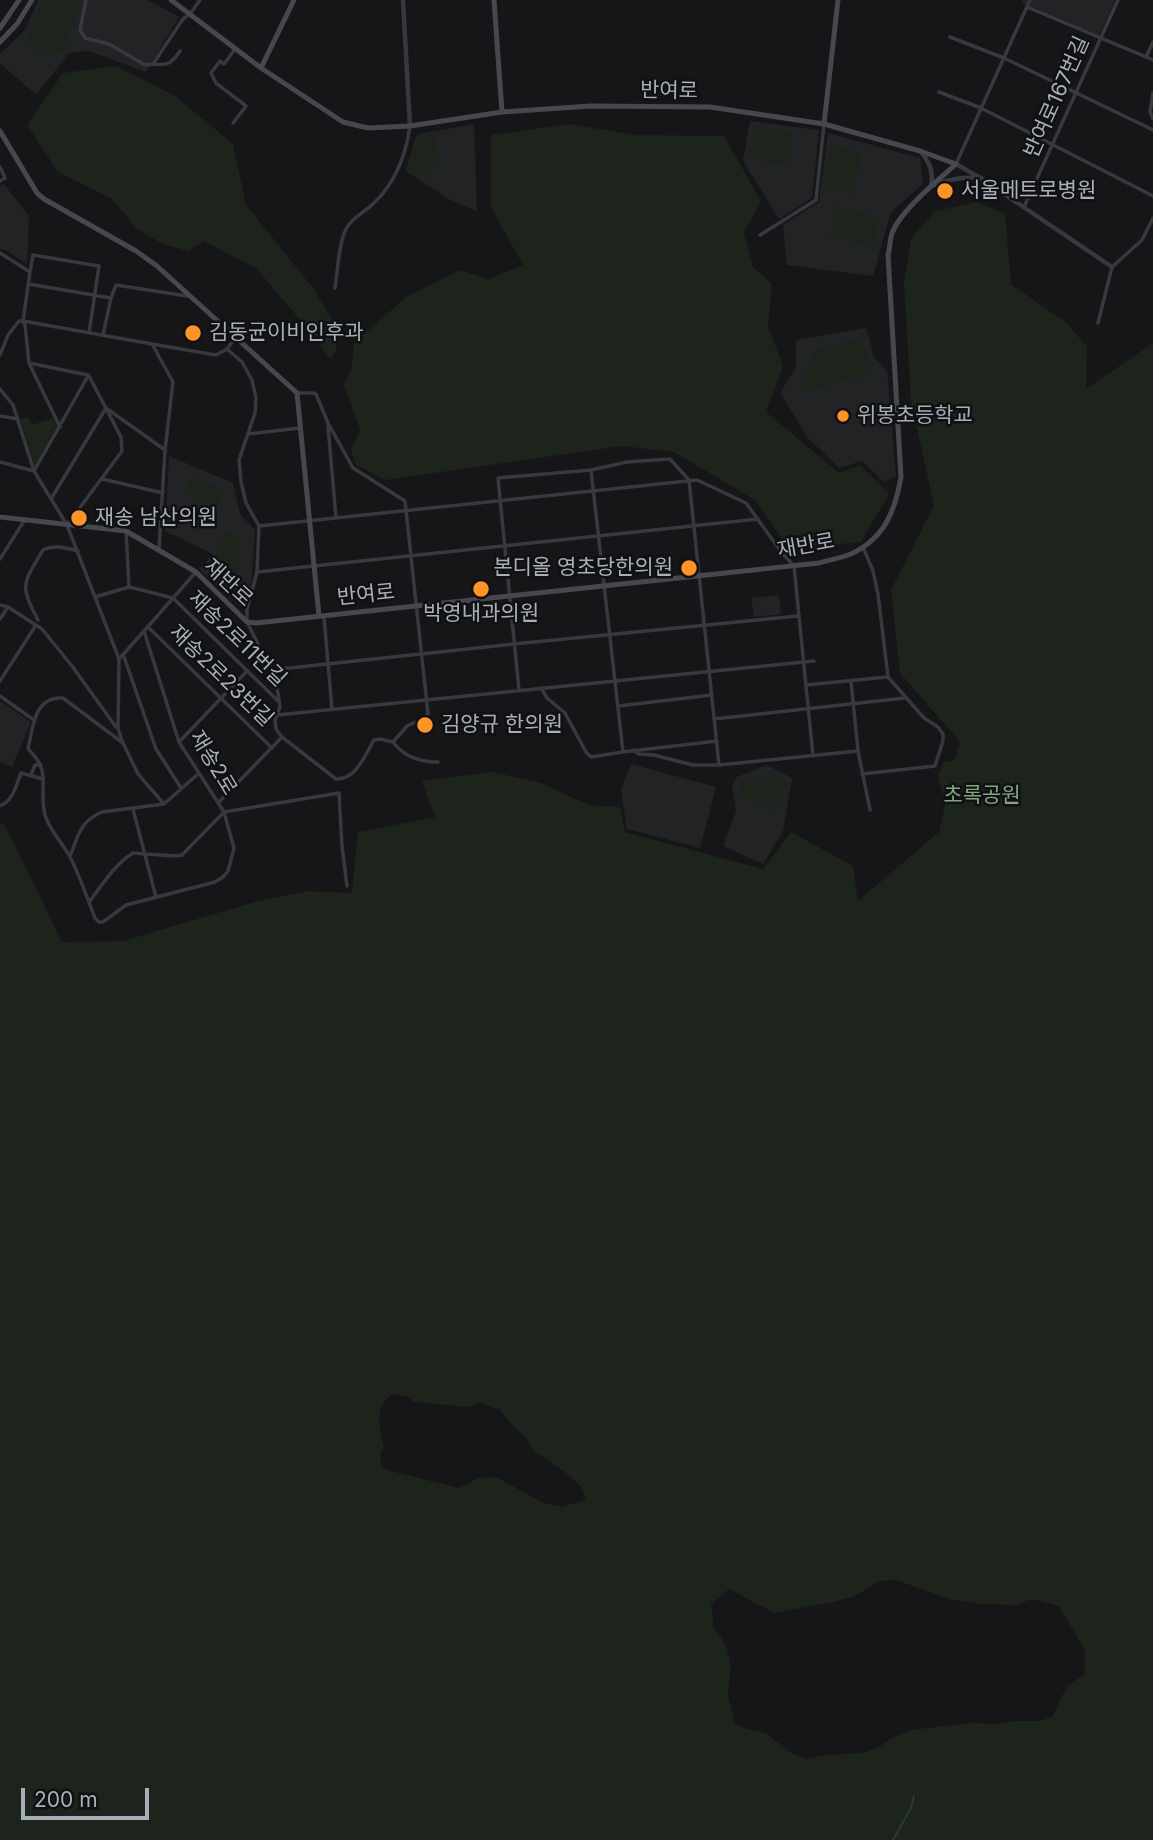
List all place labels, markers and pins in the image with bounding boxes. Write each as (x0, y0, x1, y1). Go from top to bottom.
place label: 서울메트로병원 (961, 178, 1096, 204)
marker: 서울메트로병원 (935, 181, 955, 201)
place label: 김동균이비인후과 (209, 320, 364, 346)
marker: 김동균이비인후과 (183, 323, 203, 343)
place label: 위봉초등학교 (857, 403, 973, 429)
marker: 위봉초등학교 (835, 408, 851, 424)
place label: 재송 남산의원 (95, 505, 217, 531)
marker: 재송 남산의원 (69, 508, 89, 528)
place label: 본디올 영초당한의원 (493, 555, 673, 581)
marker: 본디올 영초당한의원 (679, 558, 699, 578)
marker: 박영내과의원 (471, 579, 491, 599)
place label: 박영내과의원 (423, 601, 539, 627)
place label: 김양규 한의원 (441, 712, 563, 738)
marker: 김양규 한의원 (415, 715, 435, 735)

